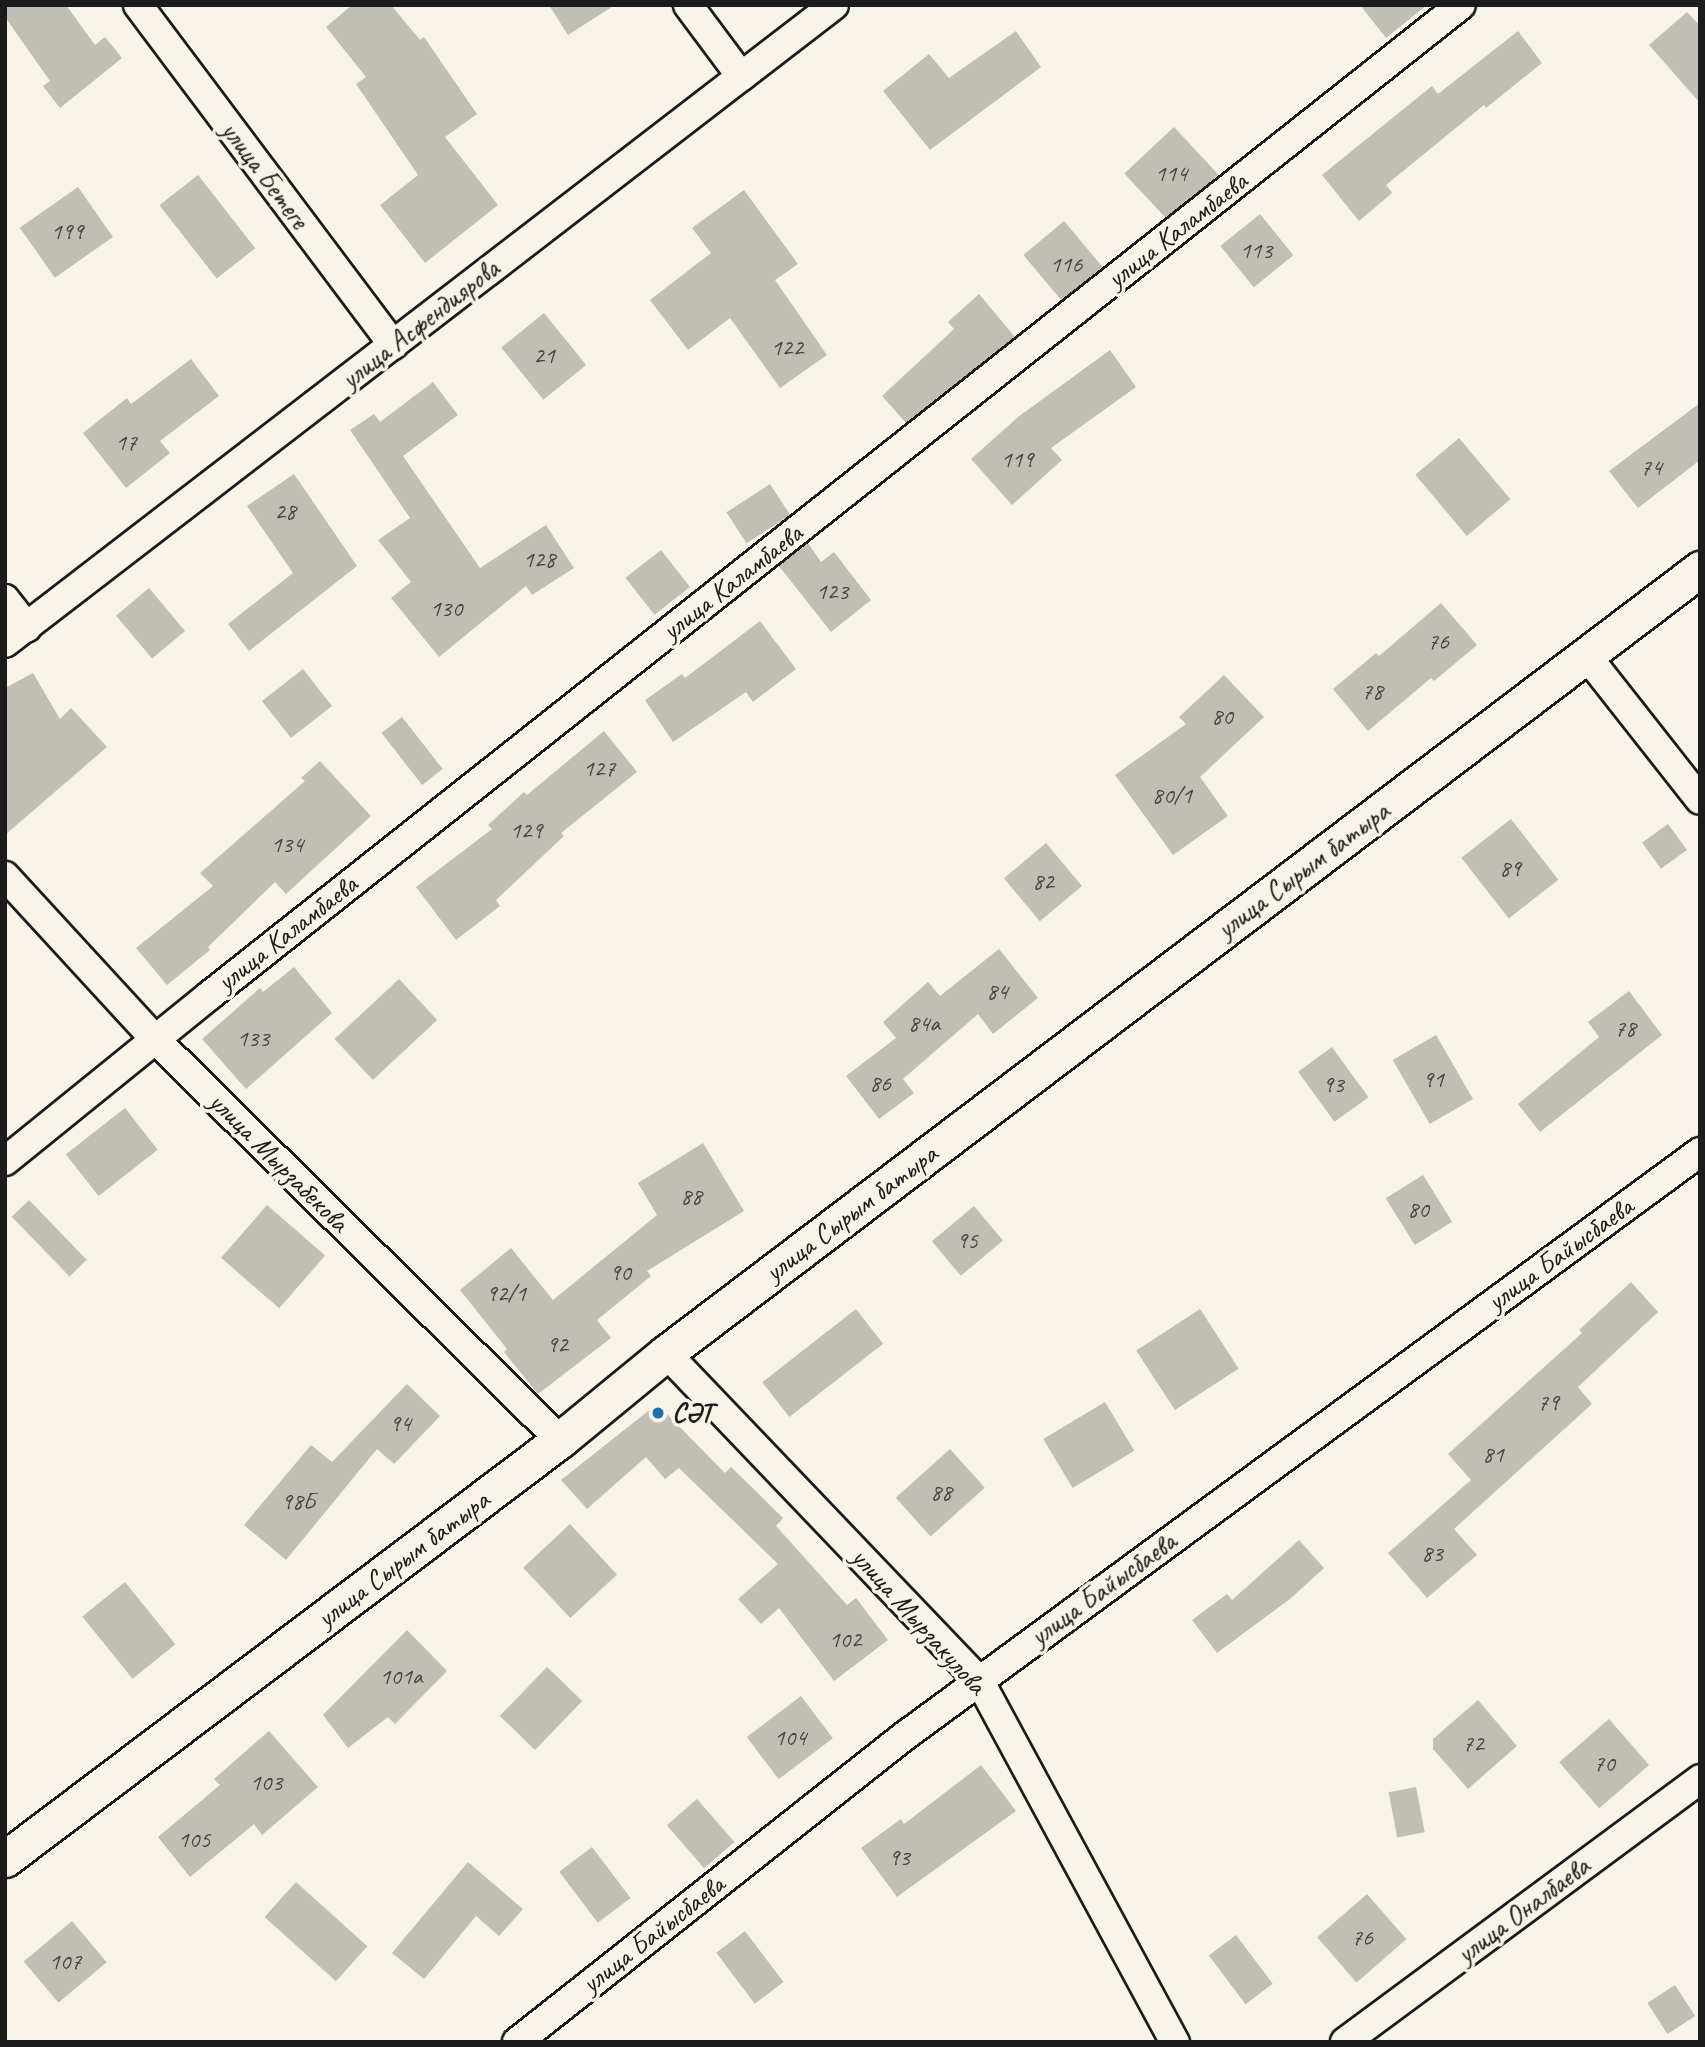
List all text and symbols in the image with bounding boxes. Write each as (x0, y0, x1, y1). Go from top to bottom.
street label: улица Бетеге (214, 115, 316, 235)
house number: 114 (1155, 160, 1187, 188)
street label: улица Каламбаева (1099, 164, 1255, 296)
house number: 199 (51, 218, 83, 246)
house number: 113 (1240, 237, 1272, 265)
house number: 116 (1050, 251, 1082, 279)
street label: улица Асфендиярова (334, 252, 506, 396)
house number: 122 (771, 334, 803, 362)
house number: 21 (533, 342, 555, 370)
house number: 17 (115, 429, 137, 457)
house number: 119 (1001, 446, 1033, 474)
house number: 74 (1640, 454, 1662, 482)
house number: 28 (274, 498, 296, 526)
street label: улица Каламбаева (654, 516, 810, 648)
house number: 128 (523, 546, 555, 574)
house number: 123 (816, 578, 848, 606)
house number: 130 (430, 595, 462, 623)
house number: 76 (1427, 628, 1449, 656)
house number: 78 (1361, 678, 1383, 706)
house number: 80 (1211, 703, 1233, 731)
house number: 127 (583, 755, 615, 783)
house number: 80/1 (1152, 782, 1192, 810)
street label: улица Сырым батыра (1209, 793, 1397, 947)
house number: 129 (510, 817, 542, 845)
house number: 134 (271, 831, 303, 859)
house number: 89 (1499, 855, 1521, 883)
street label: улица Каламбаева (209, 867, 365, 999)
house number: 82 (1032, 868, 1054, 896)
house number: 84 (986, 978, 1008, 1006)
house number: 84а (908, 1010, 940, 1038)
house number: 78 (1614, 1015, 1636, 1043)
house number: 133 (237, 1025, 269, 1053)
house number: 91 (1422, 1066, 1444, 1094)
house number: 86 (869, 1070, 891, 1098)
house number: 93 (1322, 1071, 1344, 1099)
street label: улица Мырзабекова (202, 1085, 356, 1239)
street label: улица Сырым батыра (757, 1136, 945, 1290)
house number: 88 (680, 1183, 702, 1211)
street label: улица Байысбаева (1480, 1190, 1640, 1318)
house number: 80 (1407, 1196, 1429, 1224)
house number: 95 (956, 1227, 978, 1255)
house number: 90 (609, 1259, 631, 1287)
house number: 92/1 (486, 1280, 526, 1308)
house number: 92 (546, 1331, 568, 1359)
house number: 79 (1537, 1389, 1559, 1417)
place label: СƏТ (672, 1396, 713, 1430)
marker: СƏТ (650, 1405, 666, 1421)
house number: 94 (389, 1410, 411, 1438)
house number: 81 (1482, 1441, 1504, 1469)
house number: 88 (930, 1479, 952, 1507)
street label: улица Сырым батыра (309, 1482, 497, 1636)
house number: 98Б (281, 1488, 315, 1516)
street label: улица Байысбаева (1023, 1525, 1183, 1653)
house number: 83 (1421, 1540, 1443, 1568)
street label: улица Мырзакулова (844, 1541, 994, 1701)
house number: 102 (829, 1626, 861, 1654)
house number: 101а (380, 1663, 422, 1691)
house number: 104 (774, 1724, 806, 1752)
house number: 72 (1462, 1730, 1484, 1758)
house number: 70 (1593, 1750, 1615, 1778)
house number: 103 (250, 1769, 282, 1797)
house number: 105 (178, 1826, 210, 1854)
house number: 93 (888, 1844, 910, 1872)
street label: улица Оналбаева (1450, 1849, 1596, 1971)
street label: улица Байысбаева (575, 1868, 731, 2000)
house number: 76 (1351, 1924, 1373, 1952)
house number: 107 (49, 1948, 81, 1976)

